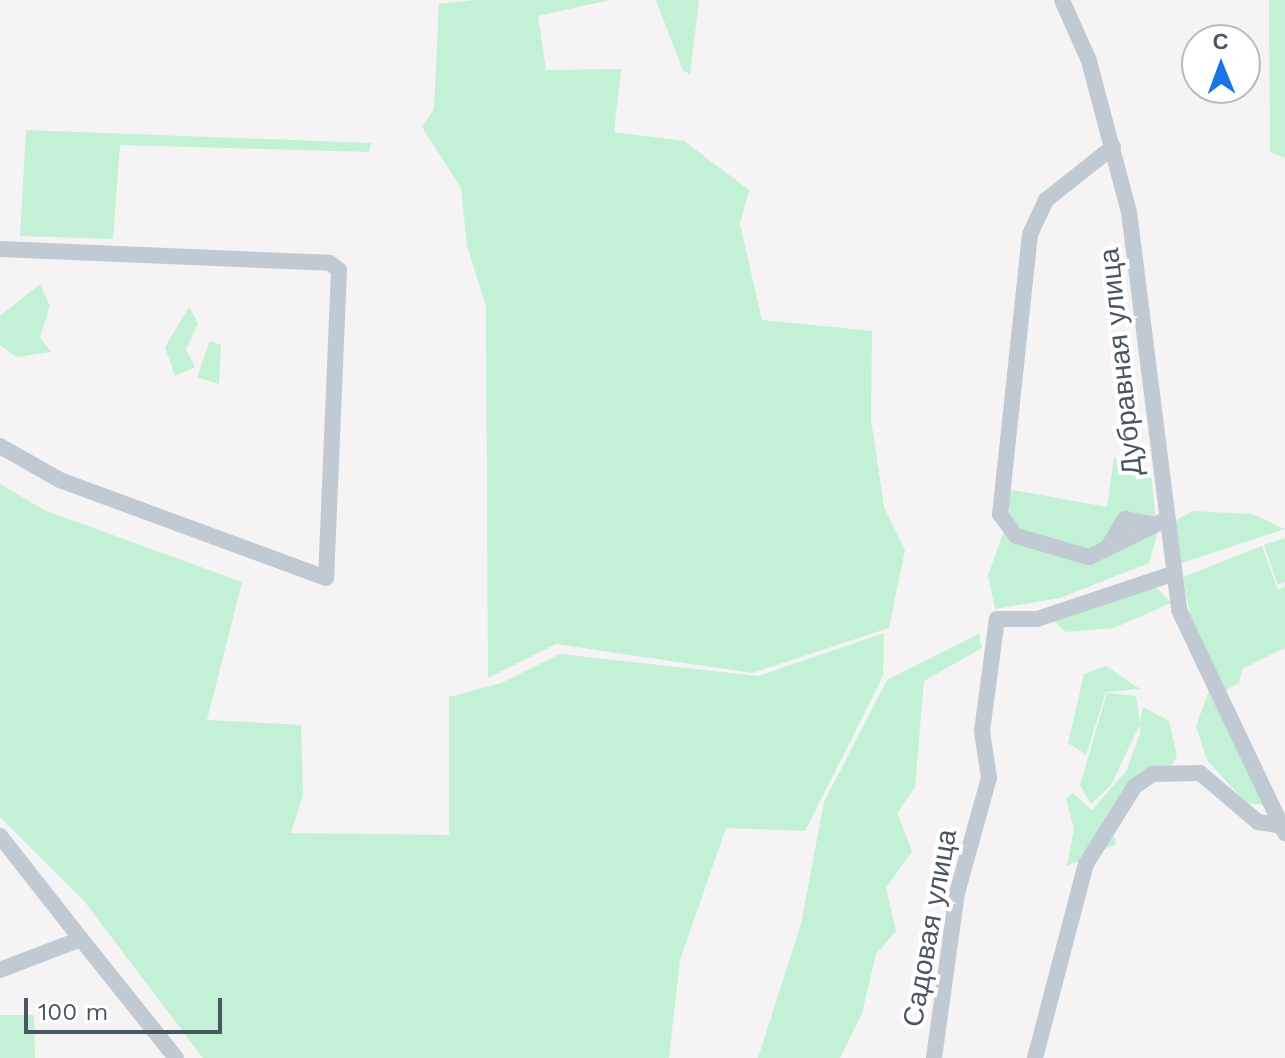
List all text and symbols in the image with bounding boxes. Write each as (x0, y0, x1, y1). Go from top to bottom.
north arrow (1181, 24, 1261, 104)
text: С (1212, 29, 1229, 54)
street label: Дубравная улица (1092, 247, 1150, 477)
street label: Садовая улица (896, 827, 964, 1029)
scale bar (28, 982, 226, 1032)
text: 100 m (38, 998, 108, 1026)

